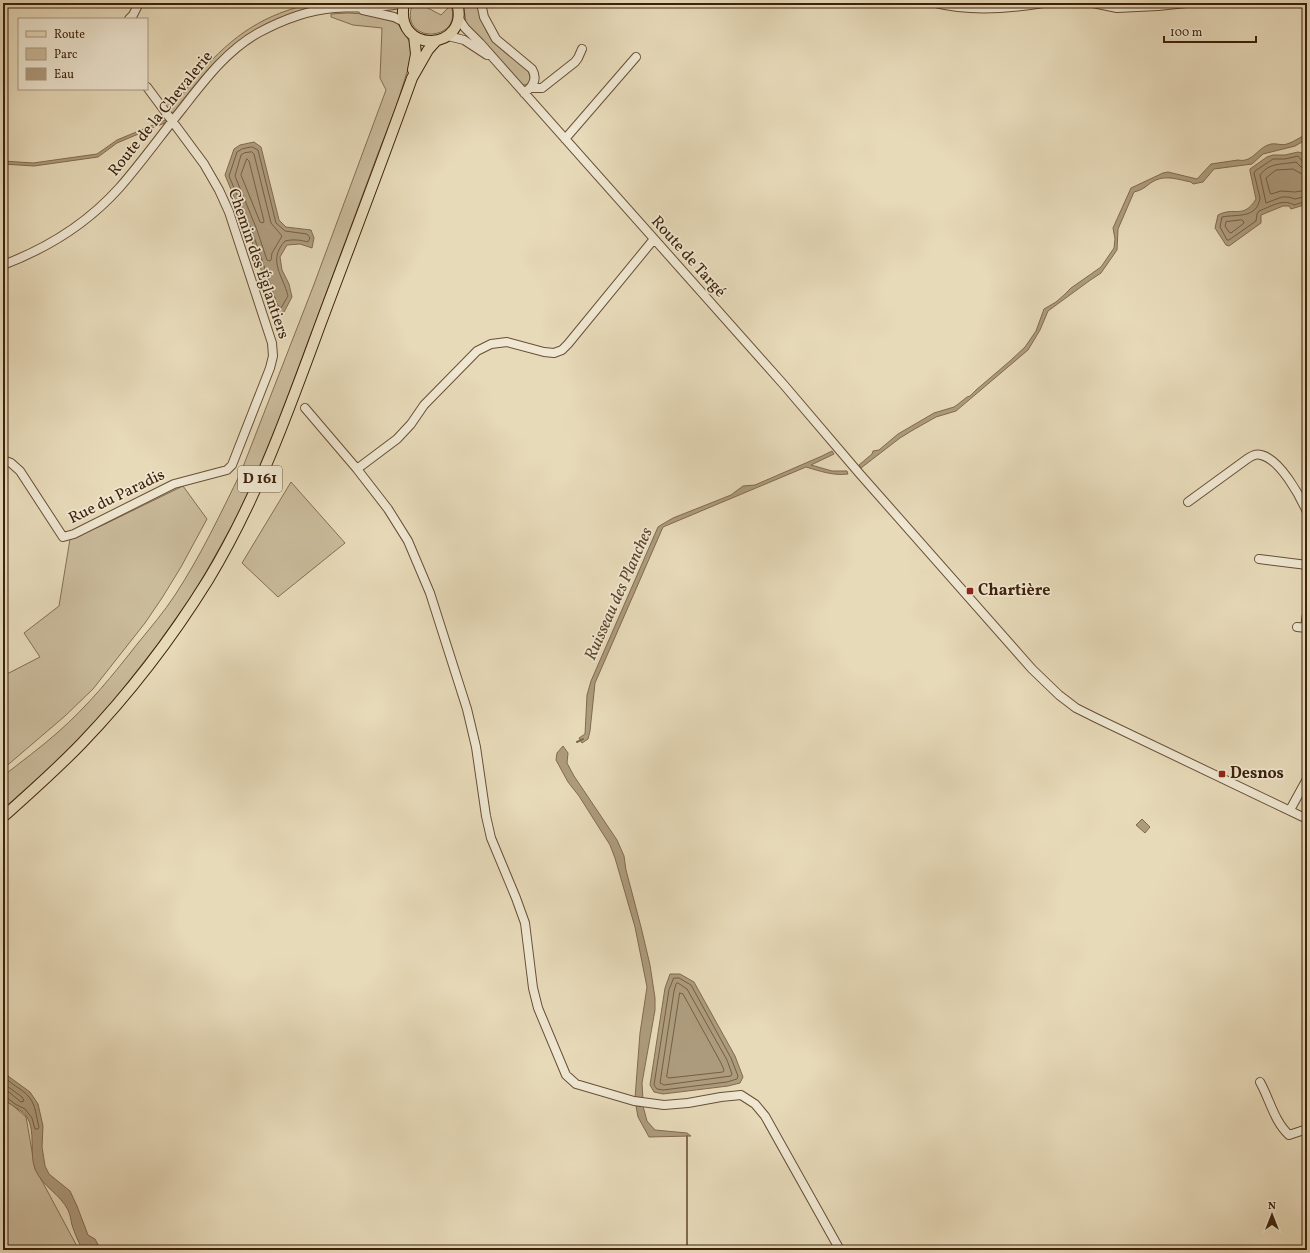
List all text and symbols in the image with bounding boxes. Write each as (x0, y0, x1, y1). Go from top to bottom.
legend (18, 18, 148, 90)
scale bar (1164, 18, 1256, 44)
text: 100 m (1170, 25, 1203, 41)
text: Route (54, 27, 85, 43)
text: Parc (54, 47, 77, 63)
street label: Route de la Chevalerie (104, 47, 218, 181)
text: Eau (54, 67, 74, 83)
street label: Chemin des Églantiers (222, 186, 294, 342)
street label: Route de Targé (646, 212, 730, 302)
street label: Rue du Paradis (65, 464, 169, 530)
road number: D 161 (238, 466, 282, 492)
water label: Ruisseau des Planches (579, 524, 659, 664)
place label: Chartière (978, 580, 1050, 602)
marker: Chartière (965, 586, 975, 596)
place label: Desnos (1230, 763, 1284, 785)
marker: Desnos (1217, 769, 1227, 779)
north arrow (1252, 1195, 1292, 1235)
text: N (1268, 1199, 1276, 1214)

